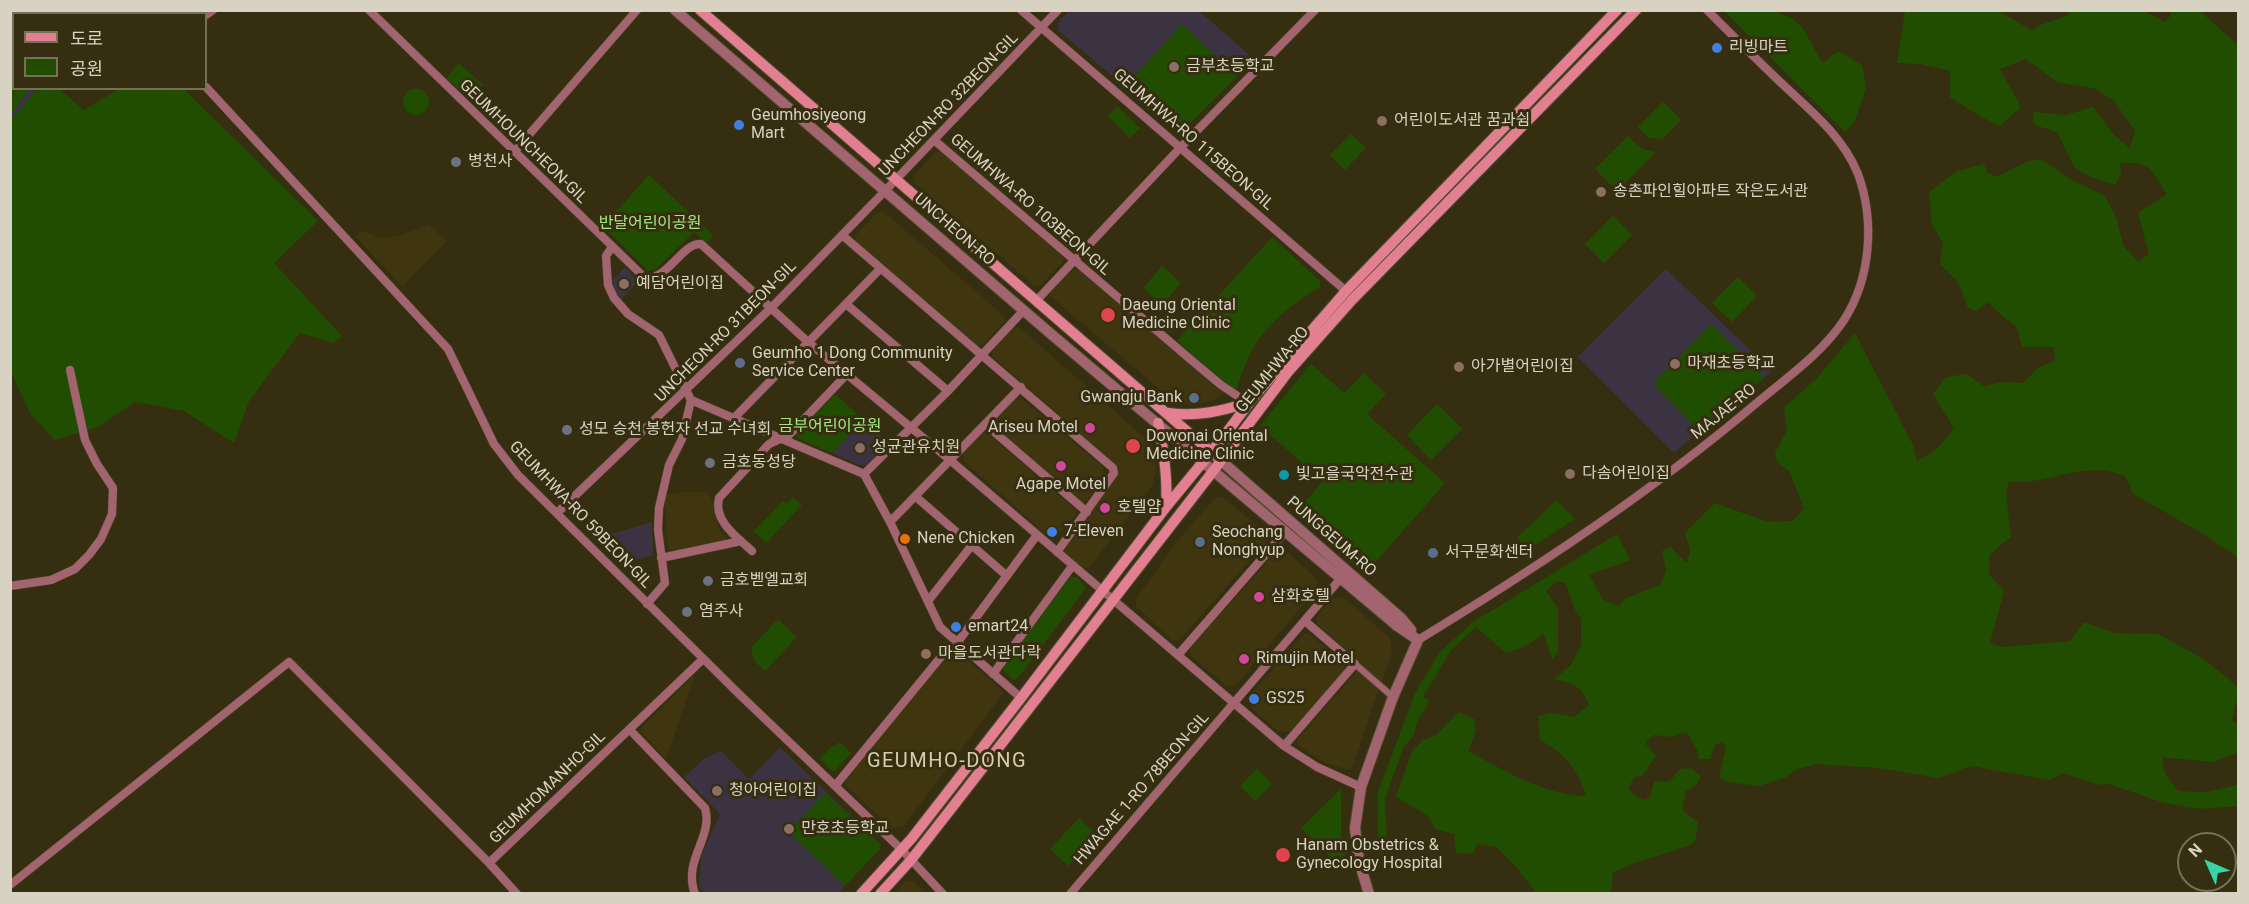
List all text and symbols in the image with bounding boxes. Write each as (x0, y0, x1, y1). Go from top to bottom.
legend (12, 12, 207, 90)
text: 도로 (70, 28, 103, 49)
street label: UNCHEON-RO 32BEON-GIL (875, 29, 1023, 181)
place label: 리빙마트 (1729, 38, 1788, 58)
marker: 리빙마트 (1710, 41, 1724, 55)
place label: 금부초등학교 (1186, 57, 1274, 77)
text: 공원 (70, 58, 103, 79)
marker: 금부초등학교 (1167, 60, 1181, 74)
street label: GEUMHWA-RO 115BEON-GIL (1109, 65, 1277, 215)
street label: GEUMHOUNCHEON-GIL (455, 76, 591, 208)
place label: Geumhosiyeong Mart (751, 106, 866, 144)
place label: 어린이도서관 꿈과쉼 (1394, 111, 1530, 131)
marker: 어린이도서관 꿈과쉼 (1375, 114, 1389, 128)
marker: Geumhosiyeong Mart (732, 118, 746, 132)
street label: GEUMHWA-RO 103BEON-GIL (946, 130, 1114, 280)
place label: 병천사 (468, 152, 512, 172)
marker: 병천사 (449, 155, 463, 169)
place label: 송촌파인힐아파트 작은도서관 (1613, 182, 1808, 202)
marker: 송촌파인힐아파트 작은도서관 (1594, 185, 1608, 199)
street label: UNCHEON-RO (910, 190, 998, 270)
park label: 반달어린이공원 (598, 214, 702, 234)
street label: UNCHEON-RO 31BEON-GIL (651, 257, 801, 407)
place label: 예담어린이집 (636, 274, 724, 294)
marker: 예담어린이집 (617, 277, 631, 291)
place label: Daeung Oriental Medicine Clinic (1122, 296, 1236, 334)
marker: Daeung Oriental Medicine Clinic (1099, 306, 1117, 324)
street label: GEUMHWA-RO (1232, 323, 1314, 417)
place label: Geumho 1 Dong Community Service Center (752, 344, 952, 382)
place label: 마재초등학교 (1687, 354, 1775, 374)
marker: Geumho 1 Dong Community Service Center (733, 356, 747, 370)
place label: 아가별어린이집 (1471, 357, 1574, 377)
marker: 마재초등학교 (1668, 357, 1682, 371)
marker: 아가별어린이집 (1452, 360, 1466, 374)
street label: MAJAE-RO (1688, 380, 1760, 444)
place label: Gwangju Bank (1080, 388, 1182, 408)
marker: Gwangju Bank (1187, 391, 1201, 405)
park label: 금부어린이공원 (778, 417, 882, 437)
place label: Ariseu Motel (988, 418, 1078, 438)
place label: 성모 승천 봉헌자 선교 수녀회 (579, 420, 772, 440)
marker: Ariseu Motel (1083, 421, 1097, 435)
marker: 성모 승천 봉헌자 선교 수녀회 (560, 423, 574, 437)
place label: Dowonai Oriental Medicine Clinic (1146, 427, 1268, 465)
street label: GEUMHWA-RO 59BEON-GIL (505, 437, 655, 593)
marker: Dowonai Oriental Medicine Clinic (1124, 437, 1142, 455)
place label: 성균관유치원 (872, 438, 960, 458)
marker: 성균관유치원 (853, 441, 867, 455)
place label: 금호동성당 (722, 453, 796, 473)
marker: 금호동성당 (703, 456, 717, 470)
marker: Agape Motel (1054, 459, 1068, 473)
place label: 다솜어린이집 (1582, 464, 1670, 484)
place label: 빛고을국악전수관 (1296, 465, 1414, 485)
marker: 다솜어린이집 (1563, 467, 1577, 481)
marker: 빛고을국악전수관 (1277, 468, 1291, 482)
place label: Agape Motel (1016, 475, 1106, 495)
street label: PUNGGEUM-RO (1282, 493, 1380, 581)
place label: 호텔얌 (1117, 498, 1161, 518)
marker: 호텔얌 (1098, 501, 1112, 515)
place label: 7-Eleven (1064, 522, 1124, 542)
place label: Seochang Nonghyup (1212, 523, 1285, 561)
marker: 7-Eleven (1045, 525, 1059, 539)
place label: Nene Chicken (917, 529, 1015, 549)
marker: Nene Chicken (898, 532, 912, 546)
marker: Seochang Nonghyup (1193, 535, 1207, 549)
place label: 서구문화센터 (1445, 543, 1533, 563)
marker: 서구문화센터 (1426, 546, 1440, 560)
place label: 금호벧엘교회 (720, 571, 808, 591)
marker: 금호벧엘교회 (701, 574, 715, 588)
place label: 삼화호텔 (1271, 587, 1330, 607)
marker: 삼화호텔 (1252, 590, 1266, 604)
place label: 염주사 (699, 602, 743, 622)
marker: 염주사 (680, 605, 694, 619)
place label: emart24 (968, 617, 1028, 637)
marker: emart24 (949, 620, 963, 634)
place label: 마을도서관다락 (938, 644, 1041, 664)
marker: 마을도서관다락 (919, 647, 933, 661)
place label: Rimujin Motel (1256, 649, 1354, 669)
marker: Rimujin Motel (1237, 652, 1251, 666)
place label: GS25 (1266, 689, 1304, 709)
marker: GS25 (1247, 692, 1261, 706)
street label: HWAGAE 1-RO 78BEON-GIL (1070, 709, 1214, 869)
street label: GEUMHOMANHO-GIL (486, 728, 610, 848)
district label: GEUMHO-DONG (867, 750, 1027, 774)
place label: 청아어린이집 (729, 781, 817, 801)
marker: 청아어린이집 (710, 784, 724, 798)
place label: 만호초등학교 (801, 819, 889, 839)
marker: 만호초등학교 (782, 822, 796, 836)
north arrow (2177, 832, 2237, 892)
place label: Hanam Obstetrics & Gynecology Hospital (1296, 836, 1442, 874)
text: N (2185, 840, 2206, 861)
marker: Hanam Obstetrics & Gynecology Hospital (1274, 846, 1292, 864)

